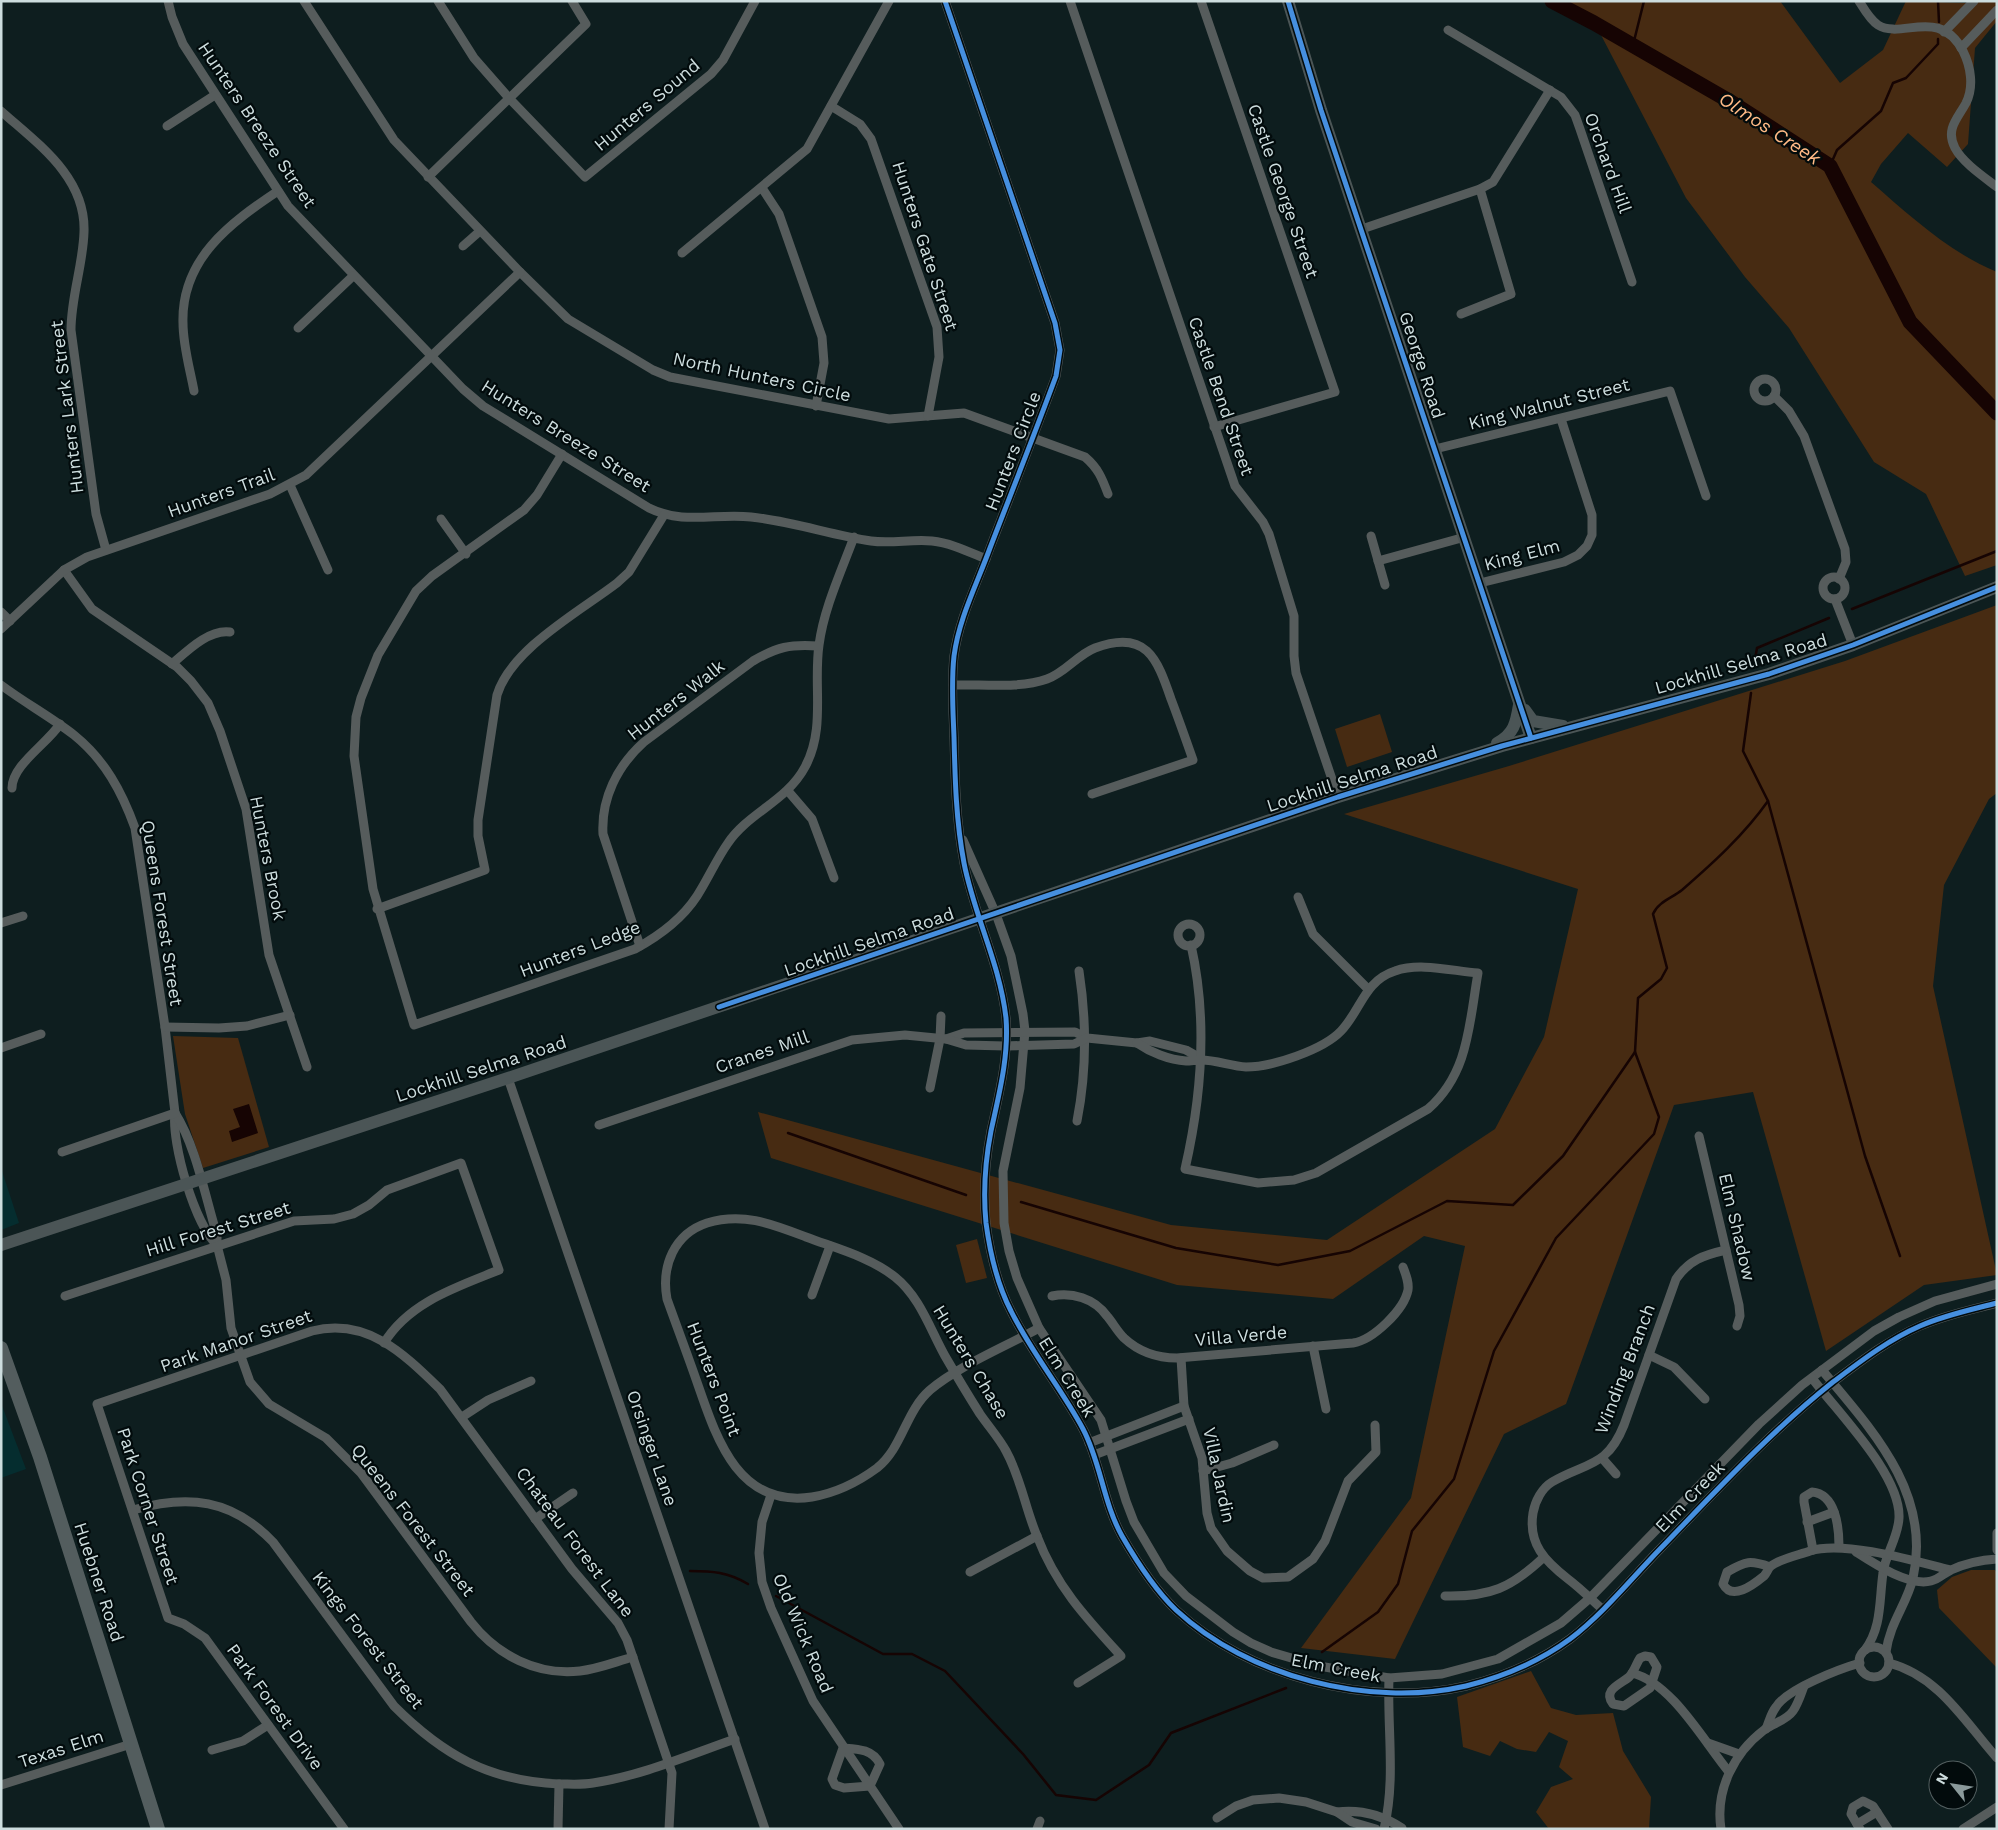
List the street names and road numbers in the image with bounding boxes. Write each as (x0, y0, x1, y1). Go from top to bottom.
street label: Hunters Breeze Street (194, 38, 321, 212)
street label: Hunters Sound (590, 54, 704, 155)
street label: Castle George Street (1244, 101, 1323, 281)
street label: Orchard Hill (1581, 110, 1637, 216)
street label: Hunters Gate Street (888, 159, 963, 334)
street label: George Road (1395, 309, 1450, 421)
street label: Castle Bend Street (1184, 314, 1259, 478)
street label: Hunters Lark Street (45, 319, 88, 495)
street label: North Hunters Circle (671, 347, 853, 406)
street label: King Walnut Street (1466, 373, 1632, 434)
street label: Hunters Breeze Street (478, 375, 655, 497)
street label: Hunters Circle (980, 388, 1045, 513)
street label: Hunters Trail (164, 463, 278, 522)
street label: King Elm (1482, 534, 1562, 575)
street label: Lockhill Selma Road (1652, 629, 1830, 698)
street label: Hunters Walk (623, 655, 729, 744)
street label: Lockhill Selma Road (1264, 741, 1440, 816)
street label: Hunters Brook (246, 794, 291, 922)
street label: Queens Forest Street (137, 819, 188, 1008)
street label: Lockhill Selma Road (781, 903, 957, 981)
street label: Hunters Ledge (516, 916, 643, 981)
street label: Cranes Mill (712, 1025, 812, 1077)
street label: Lockhill Selma Road (393, 1031, 569, 1106)
street label: Elm Shadow (1715, 1171, 1760, 1283)
street label: Hill Forest Street (143, 1196, 293, 1261)
street label: Hunters Chase (929, 1301, 1014, 1423)
street label: Winding Branch (1590, 1301, 1659, 1437)
street label: Park Manor Street (157, 1305, 315, 1376)
street label: Hunters Point (683, 1319, 746, 1439)
street label: Villa Verde (1194, 1321, 1288, 1350)
street label: Elm Creek (1034, 1333, 1100, 1421)
street label: Orsinger Lane (623, 1387, 682, 1509)
street label: Park Corner Street (113, 1425, 184, 1587)
street label: Villa Jardin (1199, 1425, 1240, 1525)
street label: Queens Forest Street (347, 1439, 480, 1600)
street label: Elm Creek (1651, 1457, 1729, 1537)
street label: Chateau Forest Lane (512, 1462, 639, 1621)
street label: Huebner Road (70, 1519, 129, 1644)
street label: Kings Forest Street (308, 1567, 429, 1713)
street label: Old Wick Road (769, 1570, 838, 1696)
street label: Park Forest Drive (223, 1640, 328, 1774)
street label: Elm Creek (1290, 1649, 1383, 1686)
street label: Texas Elm (16, 1725, 106, 1772)

